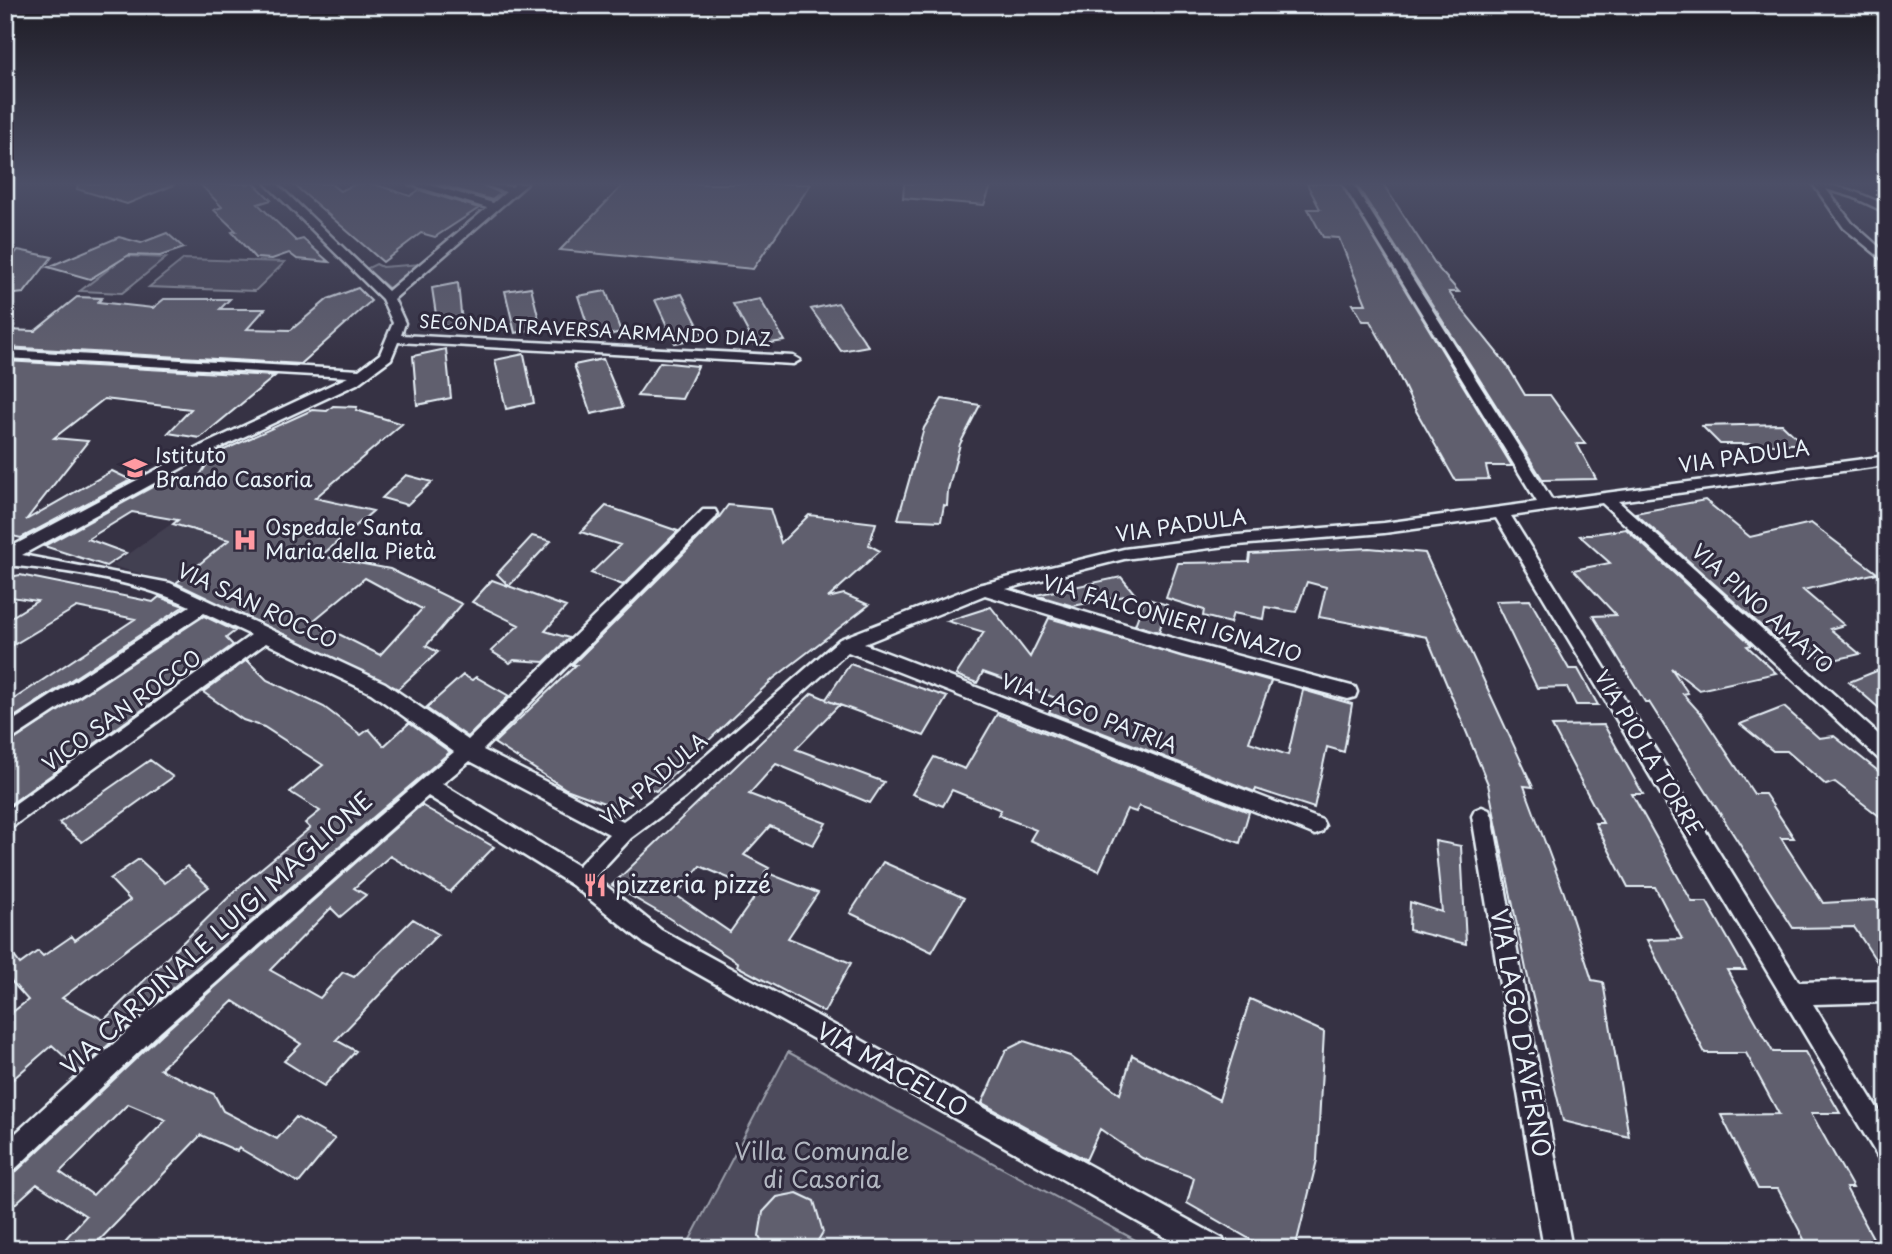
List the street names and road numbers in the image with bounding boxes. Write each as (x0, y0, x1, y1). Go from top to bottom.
street label: SECONDA TRAVERSA ARMANDO DIAZ (418, 307, 772, 352)
street label: VIA PADULA (1676, 430, 1811, 480)
street label: VIA PADULA (1113, 499, 1248, 549)
street label: VIA PINO AMATO (1685, 535, 1842, 680)
street label: VIA SAN ROCCO (173, 553, 343, 655)
street label: VIA FALCONIERI IGNAZIO (1039, 565, 1306, 669)
street label: VICO SAN ROCCO (35, 641, 207, 778)
street label: VIA PIO LA TORRE (1588, 663, 1712, 841)
street label: VIA LAGO PATRIA (997, 664, 1183, 761)
street label: VIA PADULA (592, 724, 713, 833)
street label: VIA CARDINALE LUIGI MAGLIONE (51, 782, 380, 1083)
street label: VIA LAGO D'AVERNO (1482, 906, 1562, 1160)
street label: VIA MACELLO (811, 1012, 975, 1125)

